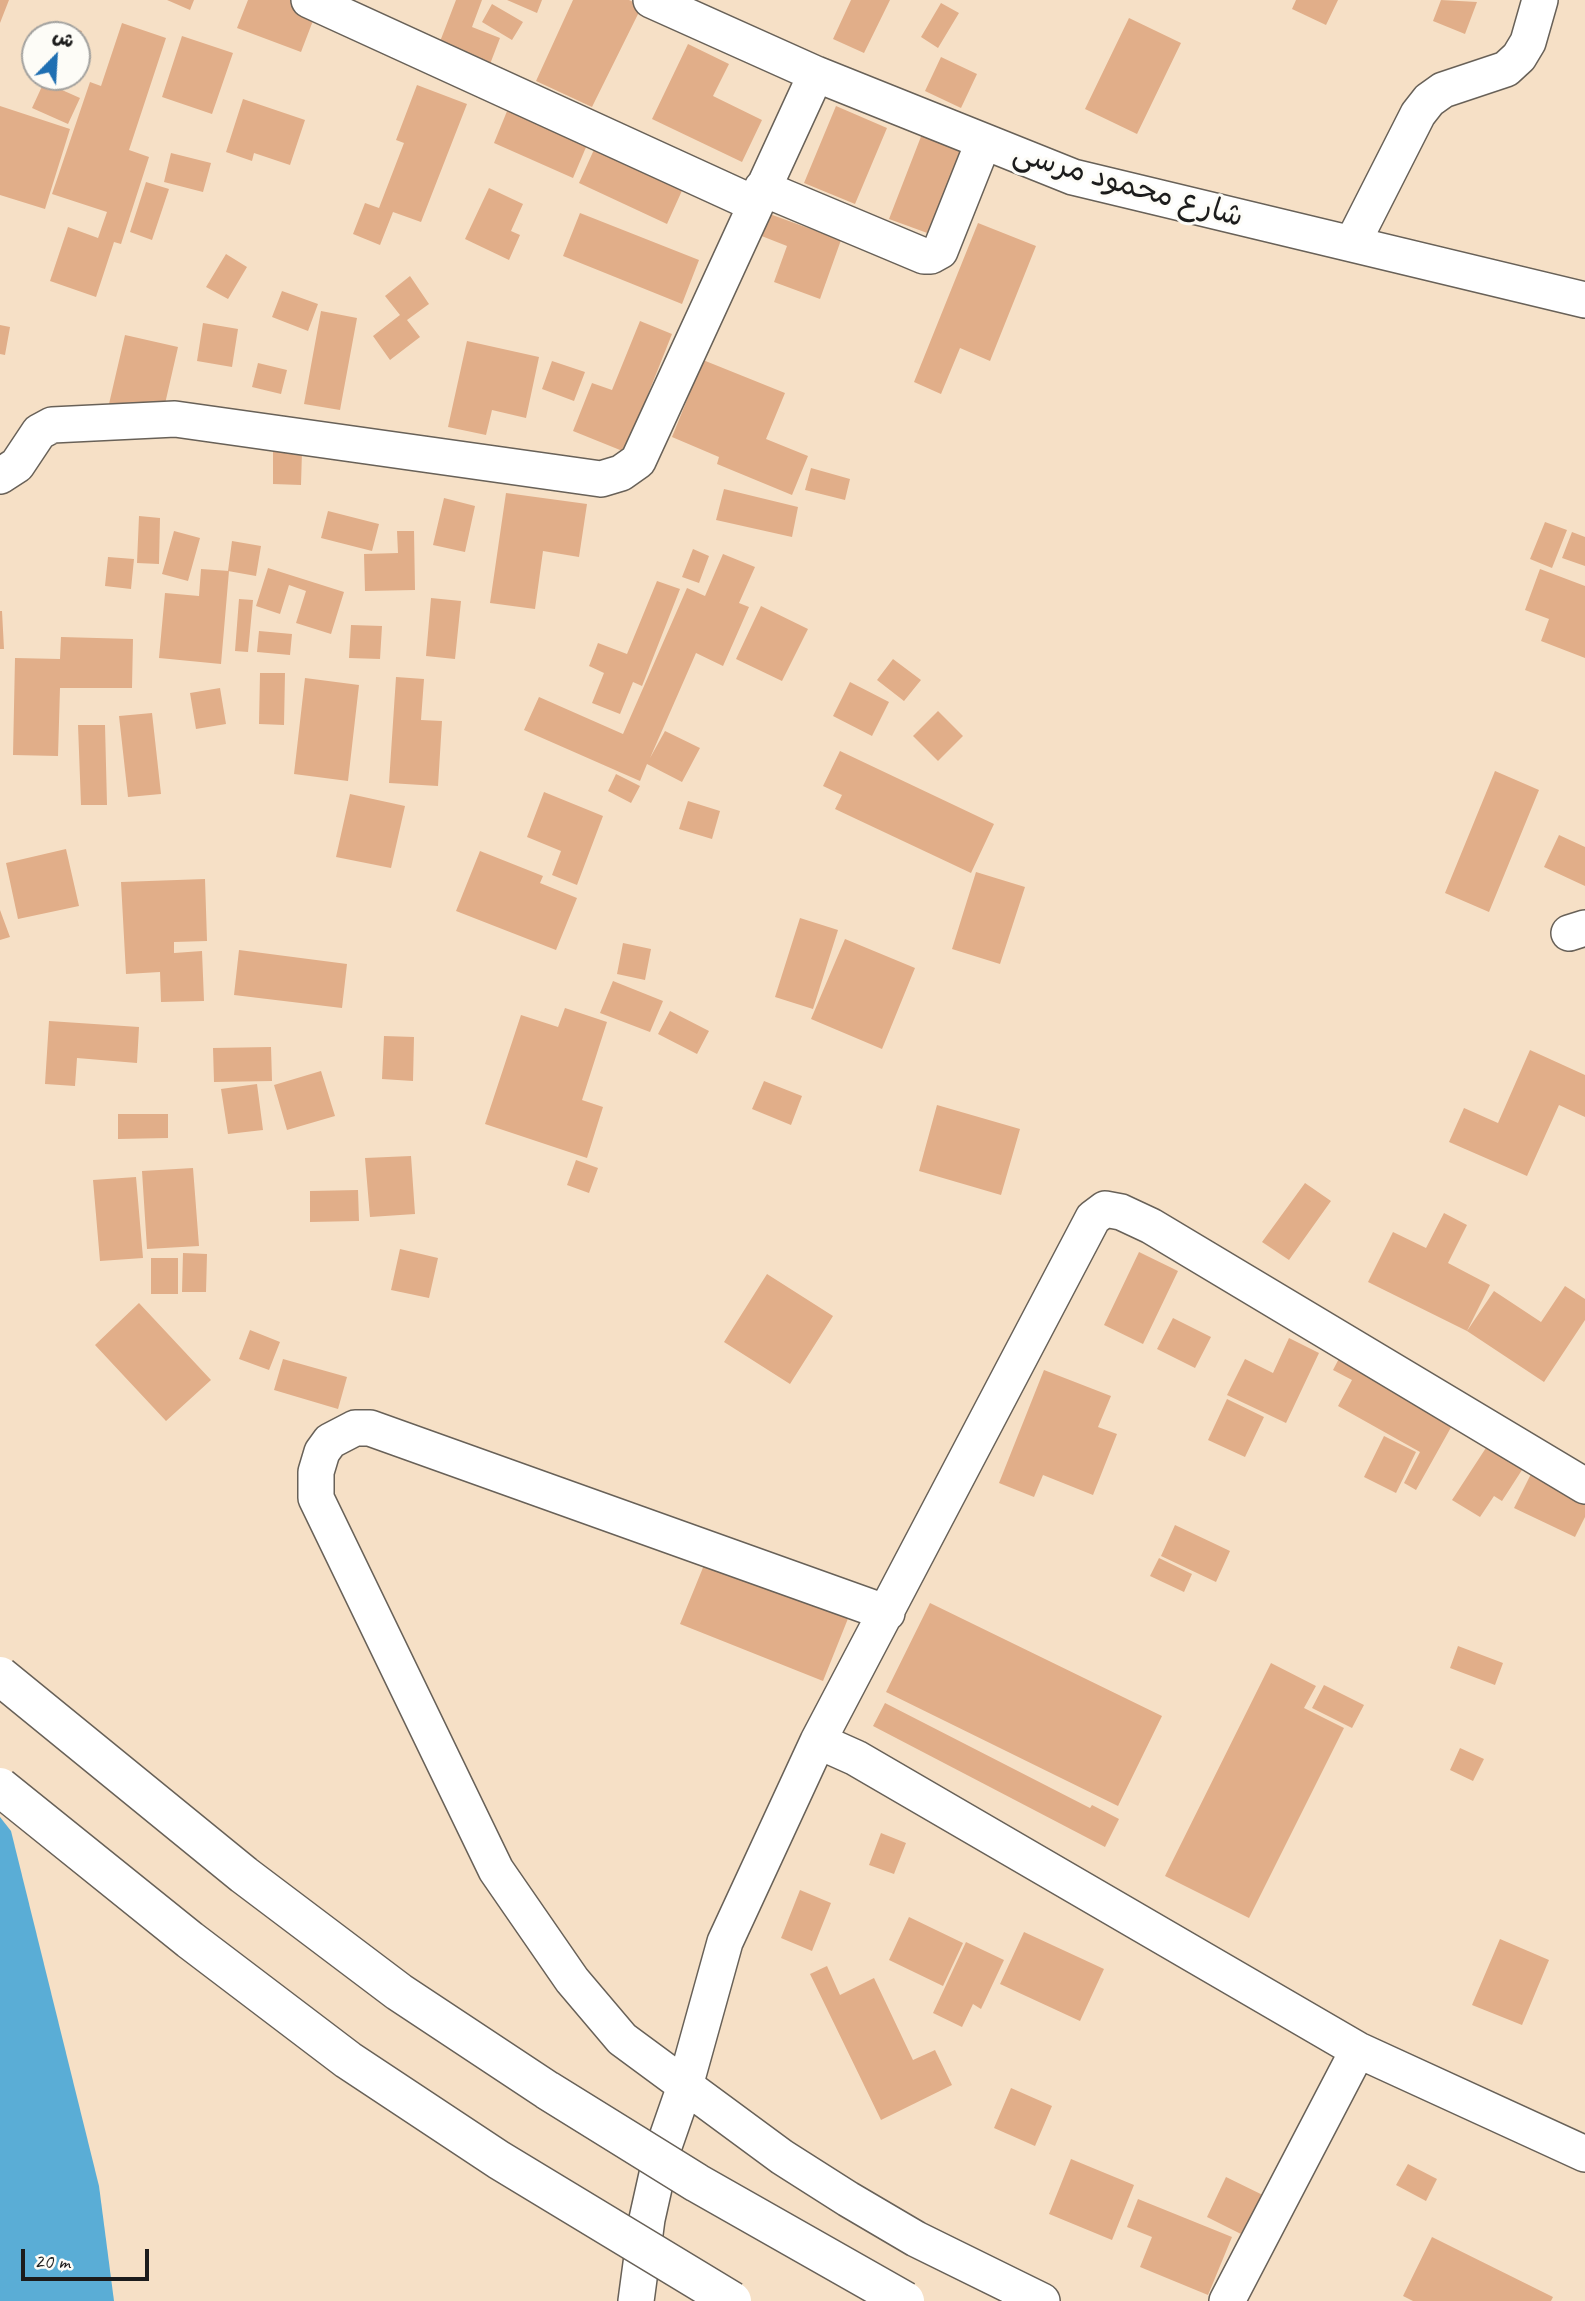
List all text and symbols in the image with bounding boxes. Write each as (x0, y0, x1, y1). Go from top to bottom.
north arrow (21, 21, 91, 91)
text: ش (49, 23, 78, 54)
street label: شارع محمود مرسى (1009, 136, 1247, 236)
scale bar (24, 2234, 152, 2278)
text: 20 m (34, 2248, 70, 2274)

